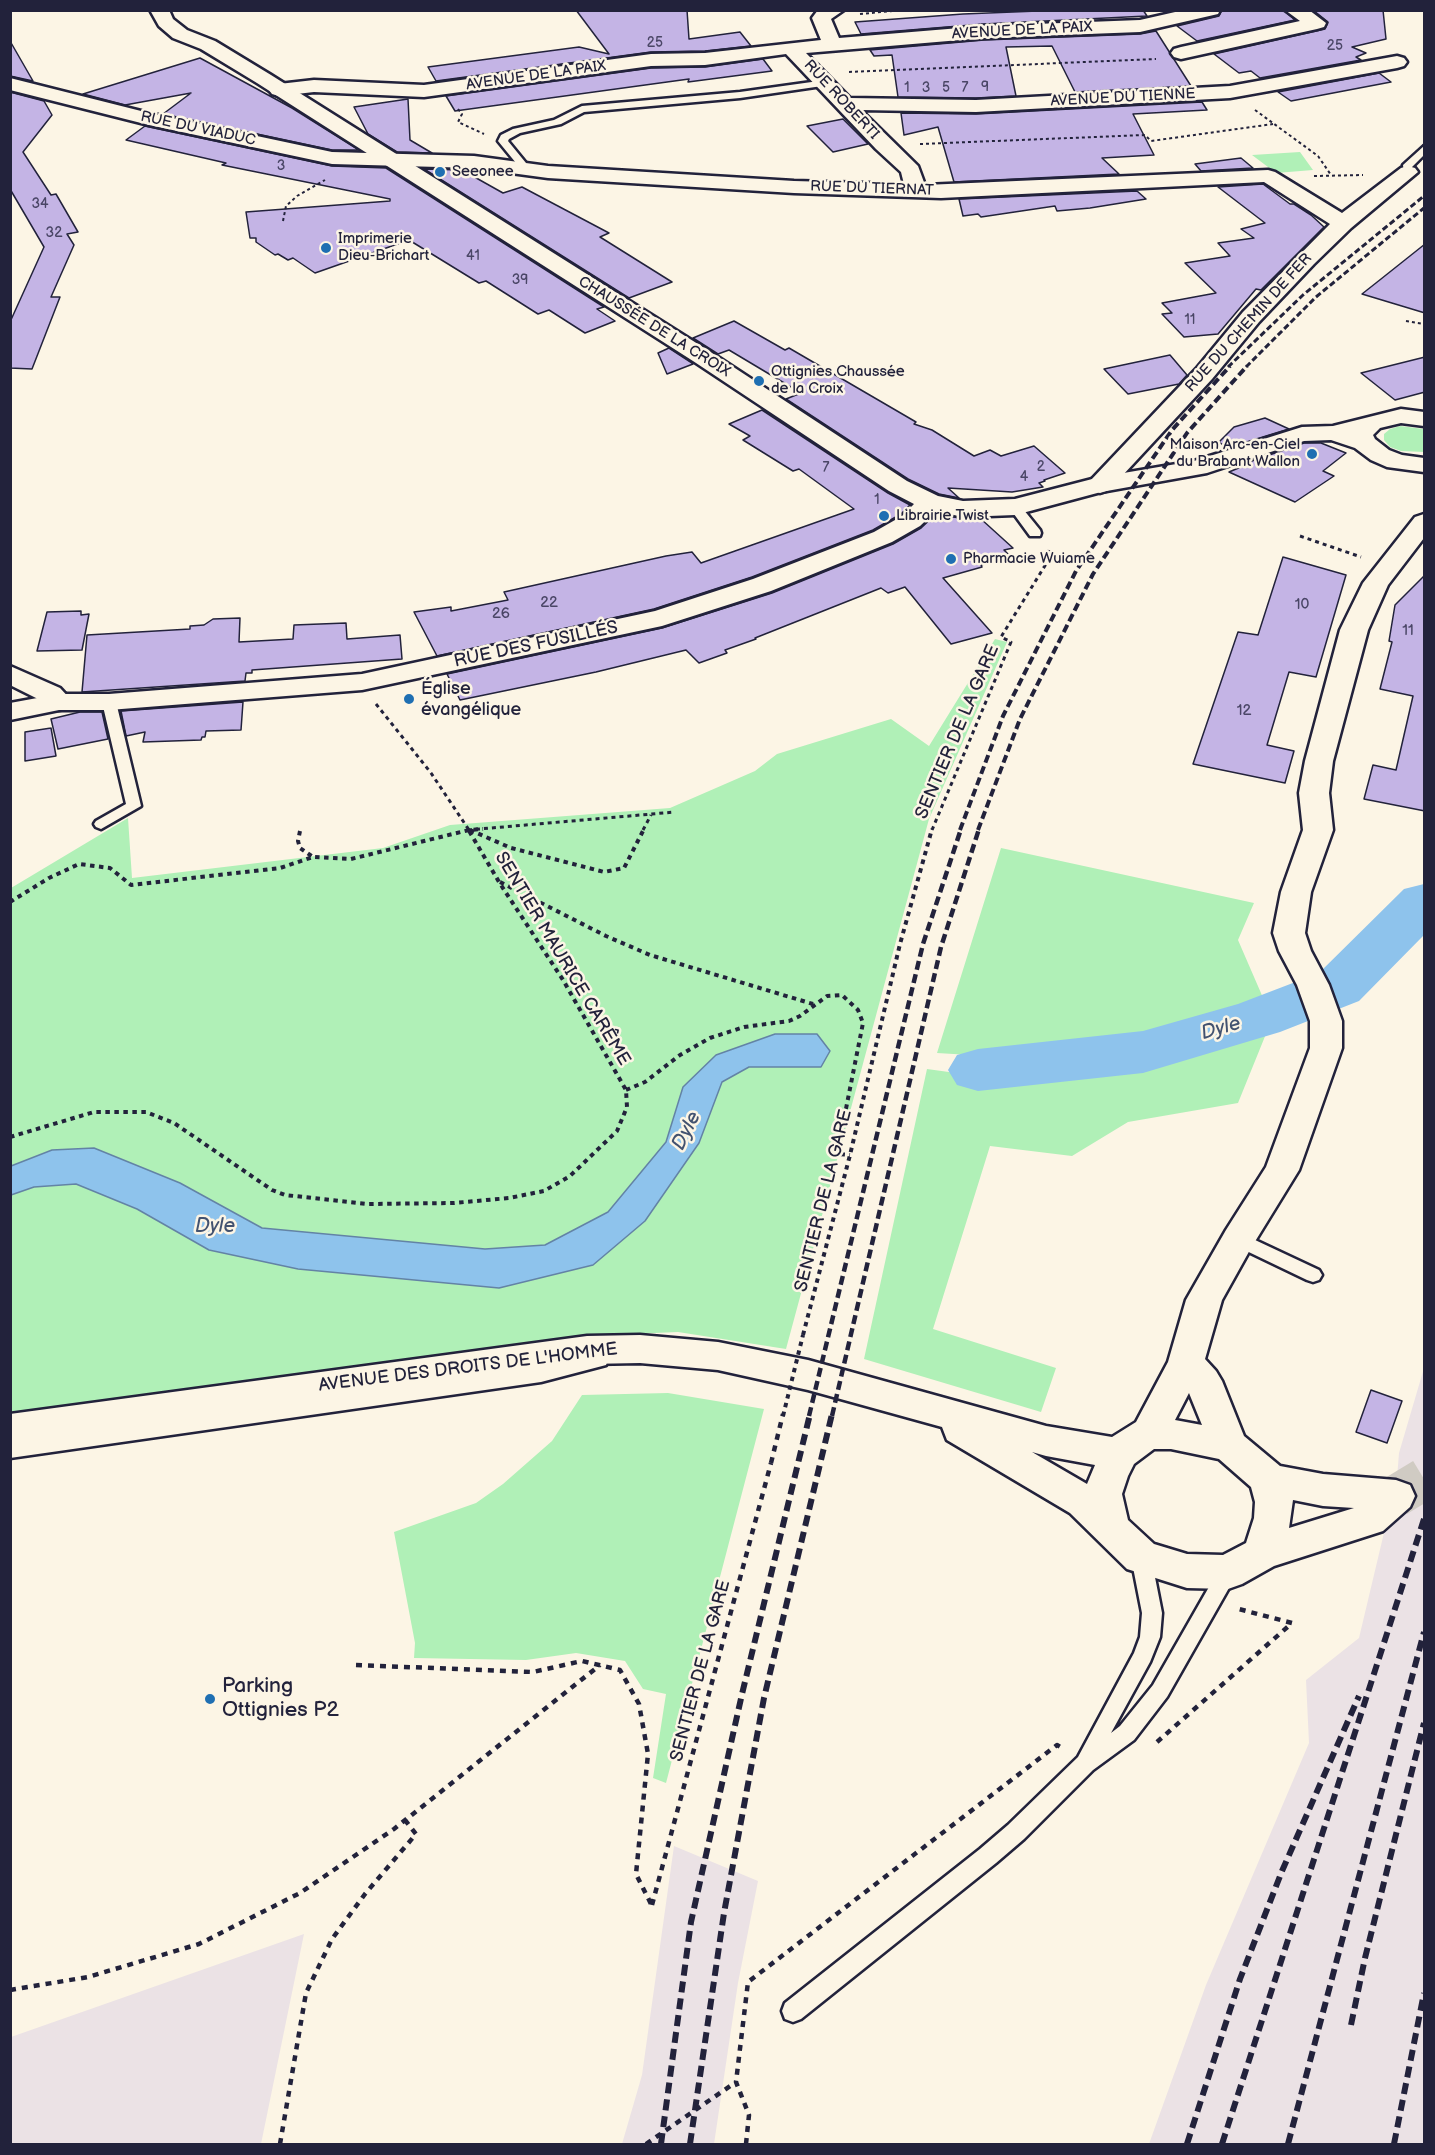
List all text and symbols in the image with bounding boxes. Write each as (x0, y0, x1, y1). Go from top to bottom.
street label: AVENUE DE LA PAIX (951, 18, 1093, 44)
house number: 25 (647, 35, 663, 51)
house number: 25 (1327, 38, 1343, 54)
street label: AVENUE DE LA PAIX (465, 57, 607, 95)
street label: RUE ROBERTI (800, 57, 882, 143)
house number: 9 (981, 79, 989, 95)
house number: 1 (904, 80, 910, 96)
house number: 3 (922, 80, 930, 96)
house number: 5 (942, 80, 950, 96)
house number: 7 (962, 80, 968, 96)
street label: AVENUE DU TIENNE (1050, 85, 1196, 111)
street label: RUE DU VIADUC (139, 108, 257, 150)
house number: 3 (277, 158, 285, 174)
place label: Seeonee (452, 163, 514, 181)
marker: Seeonee (433, 165, 447, 179)
street label: RUE DU TIERNAT (810, 178, 934, 200)
house number: 34 (31, 196, 49, 212)
house number: 32 (46, 225, 62, 241)
place label: Imprimerie Dieu-Brichart (338, 230, 429, 265)
marker: Imprimerie Dieu-Brichart (319, 241, 333, 255)
house number: 41 (466, 248, 480, 264)
street label: RUE DU CHEMIN DE FER (1182, 250, 1316, 396)
house number: 39 (512, 272, 528, 288)
street label: CHAUSSÉE DE LA CROIX (575, 273, 733, 381)
house number: 11 (1185, 312, 1195, 328)
place label: Ottignies Chaussée de la Croix (771, 363, 905, 398)
marker: Ottignies Chaussée de la Croix (752, 374, 766, 388)
place label: Maison Arc-en-Ciel du Brabant Wallon (1170, 436, 1300, 471)
marker: Maison Arc-en-Ciel du Brabant Wallon (1305, 447, 1319, 461)
house number: 2 (1037, 459, 1045, 475)
house number: 7 (823, 460, 829, 476)
house number: 4 (1020, 469, 1028, 485)
house number: 1 (874, 492, 880, 508)
place label: Librairie Twist (896, 507, 989, 525)
marker: Librairie Twist (877, 509, 891, 523)
place label: Pharmacie Wuiame (963, 550, 1095, 568)
marker: Pharmacie Wuiame (944, 552, 958, 566)
house number: 22 (540, 594, 558, 612)
house number: 10 (1295, 596, 1309, 614)
house number: 26 (492, 605, 510, 623)
street label: RUE DES FUSILLÉS (452, 617, 620, 673)
house number: 11 (1402, 622, 1414, 640)
street label: SENTIER DE LA GARE (912, 642, 1004, 822)
place label: Église évangélique (421, 678, 521, 720)
marker: Église évangélique (402, 692, 416, 706)
house number: 12 (1237, 702, 1251, 720)
street label: SENTIER MAURICE CARÊME (490, 848, 634, 1070)
water label: Dyle (1198, 1012, 1244, 1046)
water label: Dyle (667, 1108, 707, 1154)
street label: SENTIER DE LA GARE (791, 1108, 857, 1294)
water label: Dyle (195, 1215, 235, 1239)
street label: AVENUE DES DROITS DE L'HOMME (317, 1339, 619, 1397)
street label: SENTIER DE LA GARE (666, 1578, 736, 1764)
place label: Parking Ottignies P2 (222, 1674, 339, 1724)
marker: Parking Ottignies P2 (203, 1692, 217, 1706)

